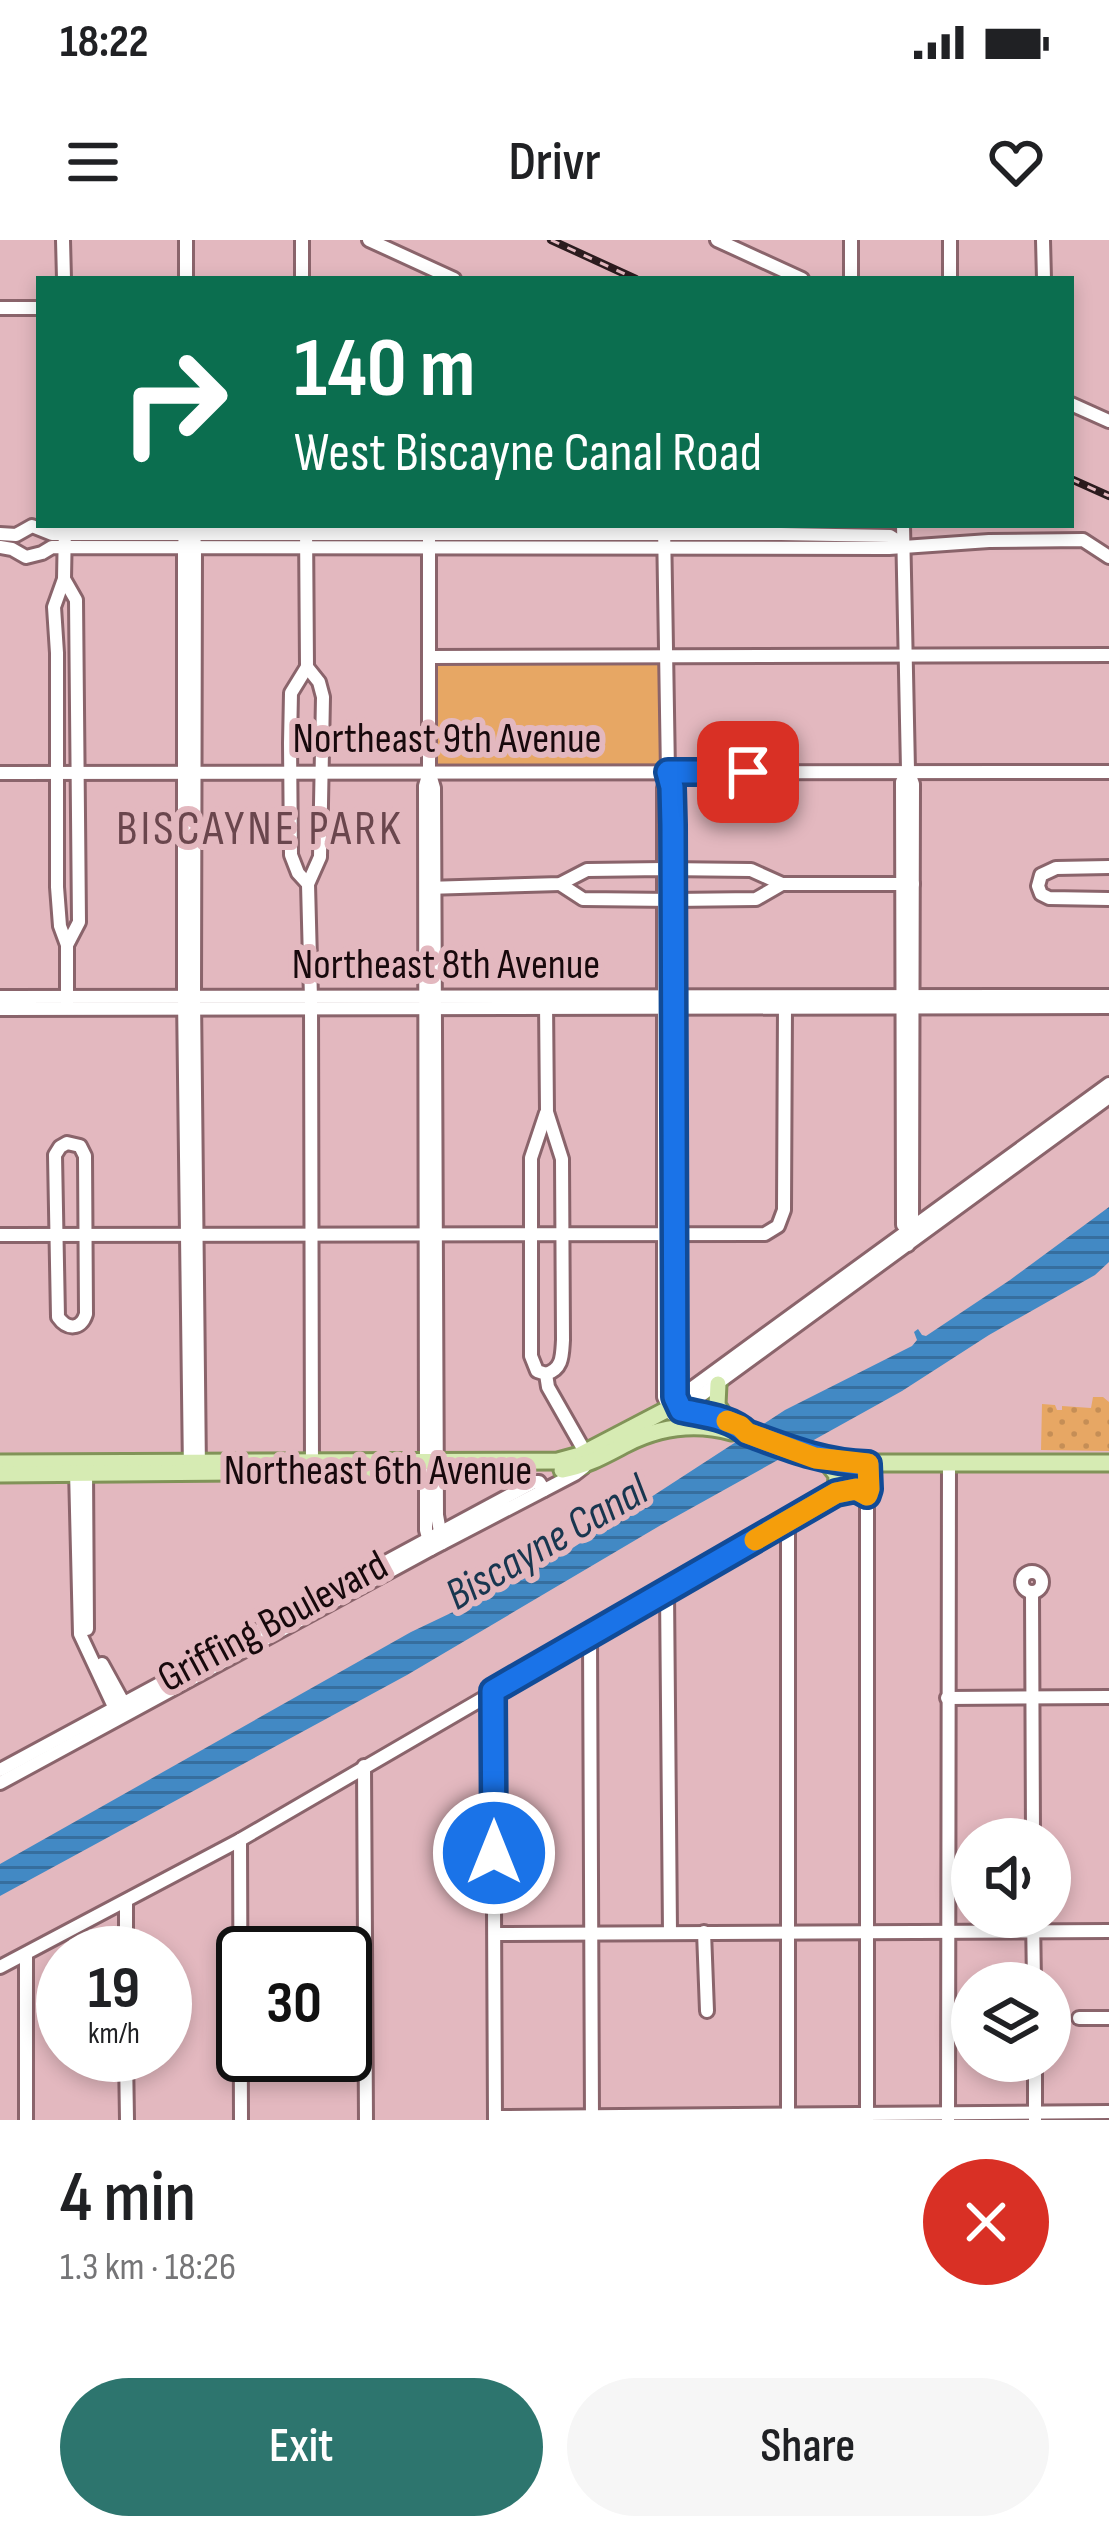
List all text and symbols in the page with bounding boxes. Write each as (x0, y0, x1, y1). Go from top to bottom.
text: 18:22 (60, 15, 148, 70)
icon: menu (60, 129, 126, 195)
icon: heart (983, 129, 1049, 195)
text: Drivr (508, 130, 601, 195)
text: 140 m (294, 319, 475, 420)
icon: right (96, 324, 252, 480)
text: West Biscayne Canal Road (294, 421, 762, 486)
street label: Northeast 9th Avenue (293, 714, 601, 765)
pin (697, 721, 799, 823)
icon: arrive (715, 739, 781, 805)
district label: BISCAYNE PARK (116, 801, 404, 858)
street label: Northeast 8th Avenue (292, 940, 600, 991)
street label: Northeast 6th Avenue (224, 1446, 532, 1497)
water label: Biscayne Canal (436, 1462, 660, 1623)
street label: Griffing Boulevard (149, 1540, 397, 1704)
position arrow (431, 1790, 557, 1916)
map controls (951, 1818, 1071, 2082)
button: sound (951, 1818, 1071, 1938)
speed limit sign: 30 (216, 1926, 372, 2082)
text: 19 (88, 1953, 140, 2025)
button: layers (951, 1962, 1071, 2082)
text: km/h (88, 2016, 140, 2052)
text: 4 min (60, 2155, 196, 2242)
button: close (923, 2159, 1049, 2285)
text: 1.3 km · 18:26 (60, 2244, 236, 2291)
button: Exit (60, 2378, 543, 2516)
button: Share (567, 2378, 1049, 2516)

